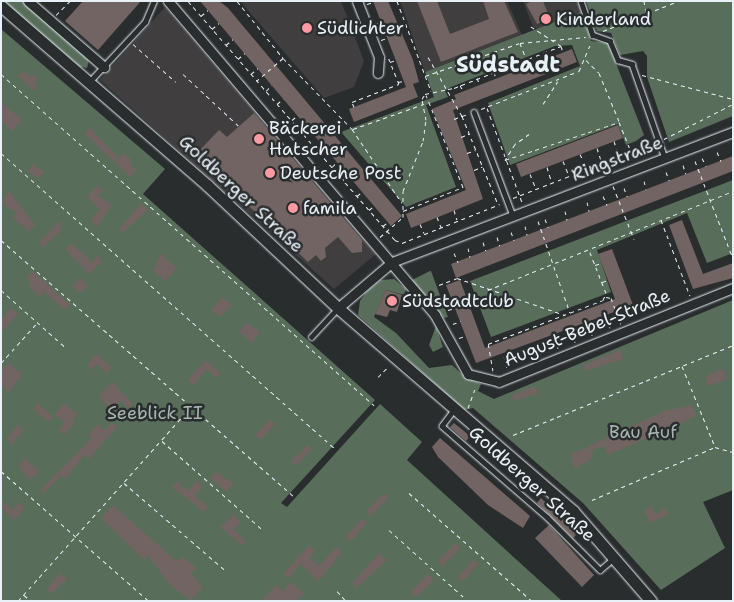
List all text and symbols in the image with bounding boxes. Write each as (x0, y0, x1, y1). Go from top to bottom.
place label: Kinderland (556, 8, 651, 30)
marker: Kinderland (540, 13, 552, 25)
place label: Südlichter (317, 17, 404, 39)
marker: Südlichter (301, 22, 313, 34)
district label: Südstadt (456, 52, 560, 78)
place label: Bäckerei Hatscher (269, 118, 347, 160)
street label: Goldberger Straße (174, 131, 308, 257)
street label: Ringstraße (568, 132, 666, 186)
marker: Bäckerei Hatscher (253, 133, 265, 145)
place label: Deutsche Post (280, 162, 401, 184)
marker: Deutsche Post (264, 167, 276, 179)
place label: famila (303, 197, 357, 219)
marker: famila (287, 202, 299, 214)
street label: August-Bebel-Straße (501, 285, 673, 371)
place label: Südstadtclub (402, 290, 514, 312)
marker: Südstadtclub (386, 295, 398, 307)
park label: Seeblick II (107, 402, 203, 424)
park label: Bau Auf (609, 421, 677, 443)
street label: Goldberger Straße (464, 422, 600, 546)

